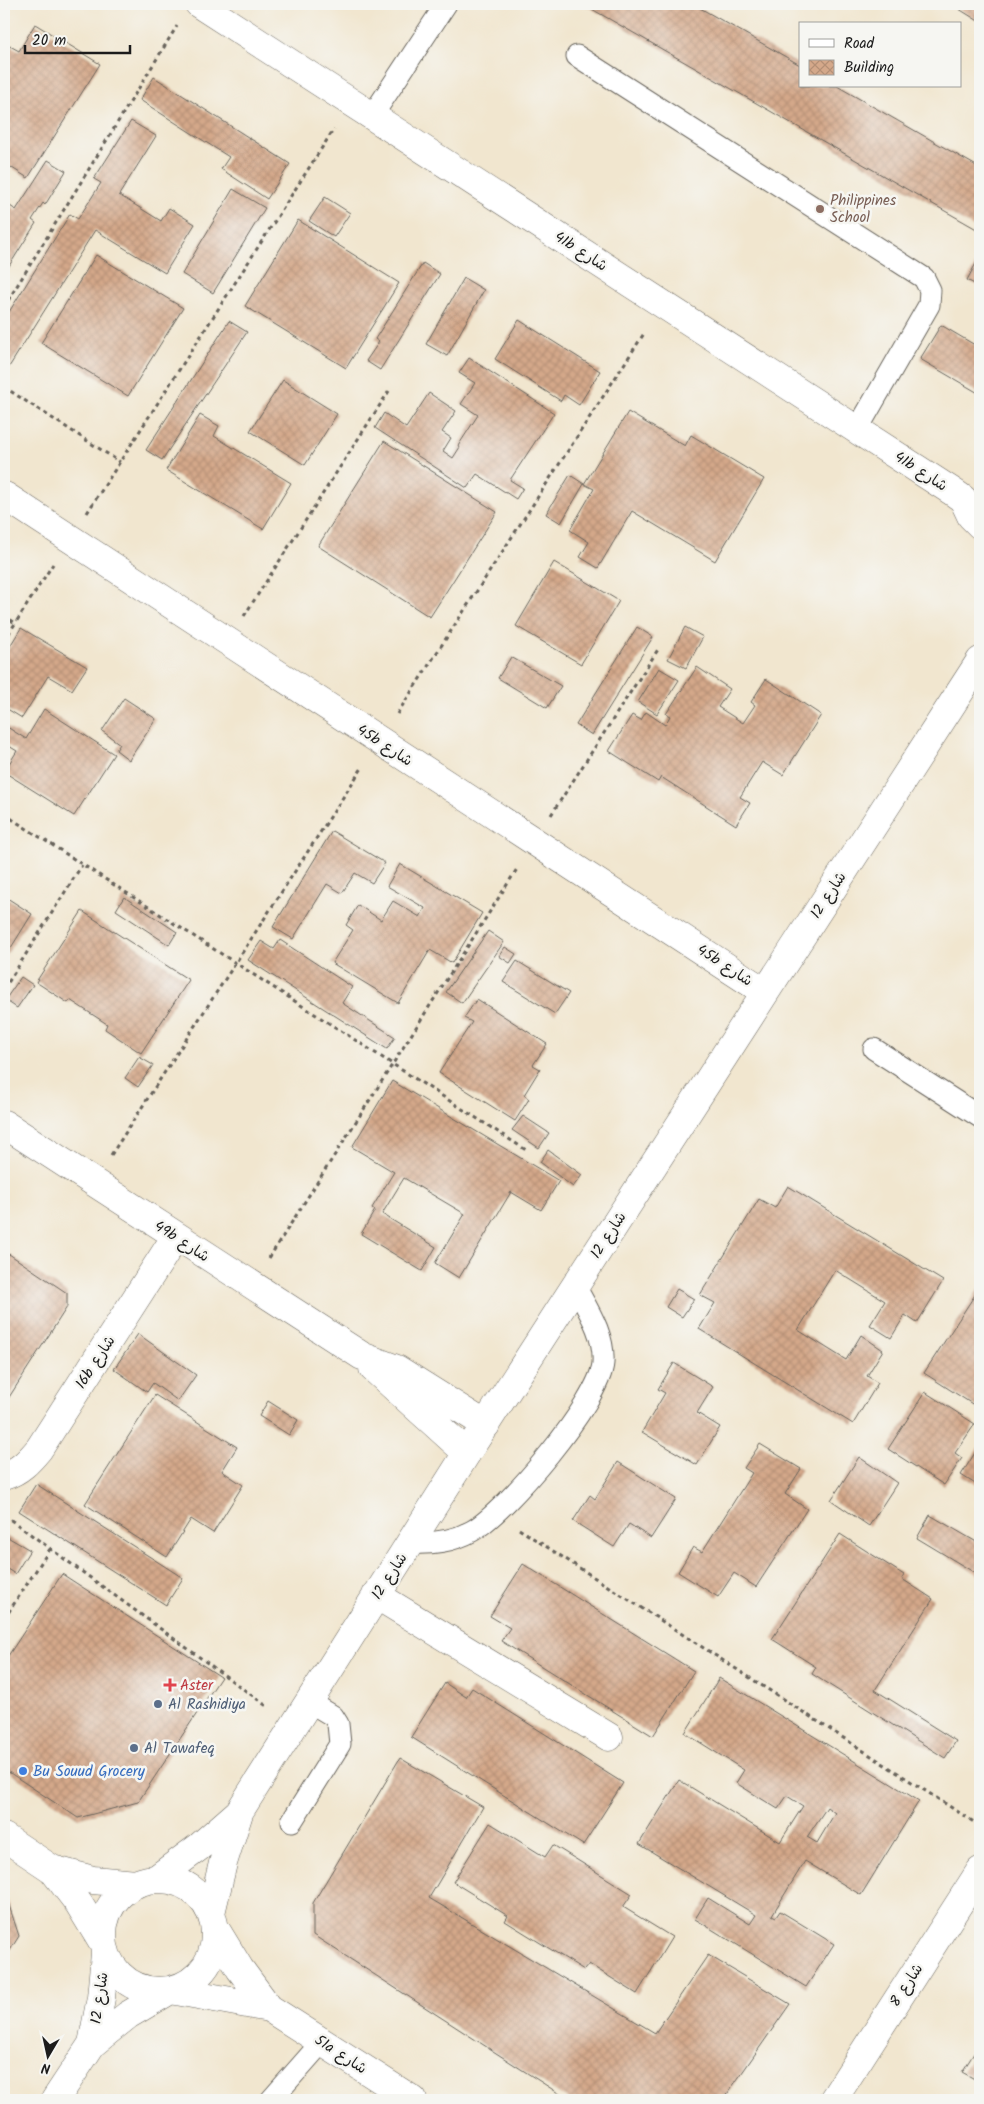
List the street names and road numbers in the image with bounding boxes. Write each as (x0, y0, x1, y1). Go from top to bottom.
street label: 41b شارع (549, 226, 612, 278)
street label: 41b شارع (889, 446, 952, 498)
street label: 45b شارع (352, 719, 417, 773)
street label: شارع 12 (805, 867, 853, 924)
street label: 45b شارع (692, 939, 757, 993)
street label: شارع 12 (585, 1207, 633, 1264)
street label: 49b شارع (149, 1215, 214, 1269)
street label: 16b شارع (70, 1331, 122, 1394)
street label: شارع 12 (366, 1548, 414, 1605)
street label: شارع 8 (884, 1959, 930, 2012)
street label: شارع 12 (84, 1971, 115, 2026)
street label: 51a شارع (309, 2029, 371, 2081)

